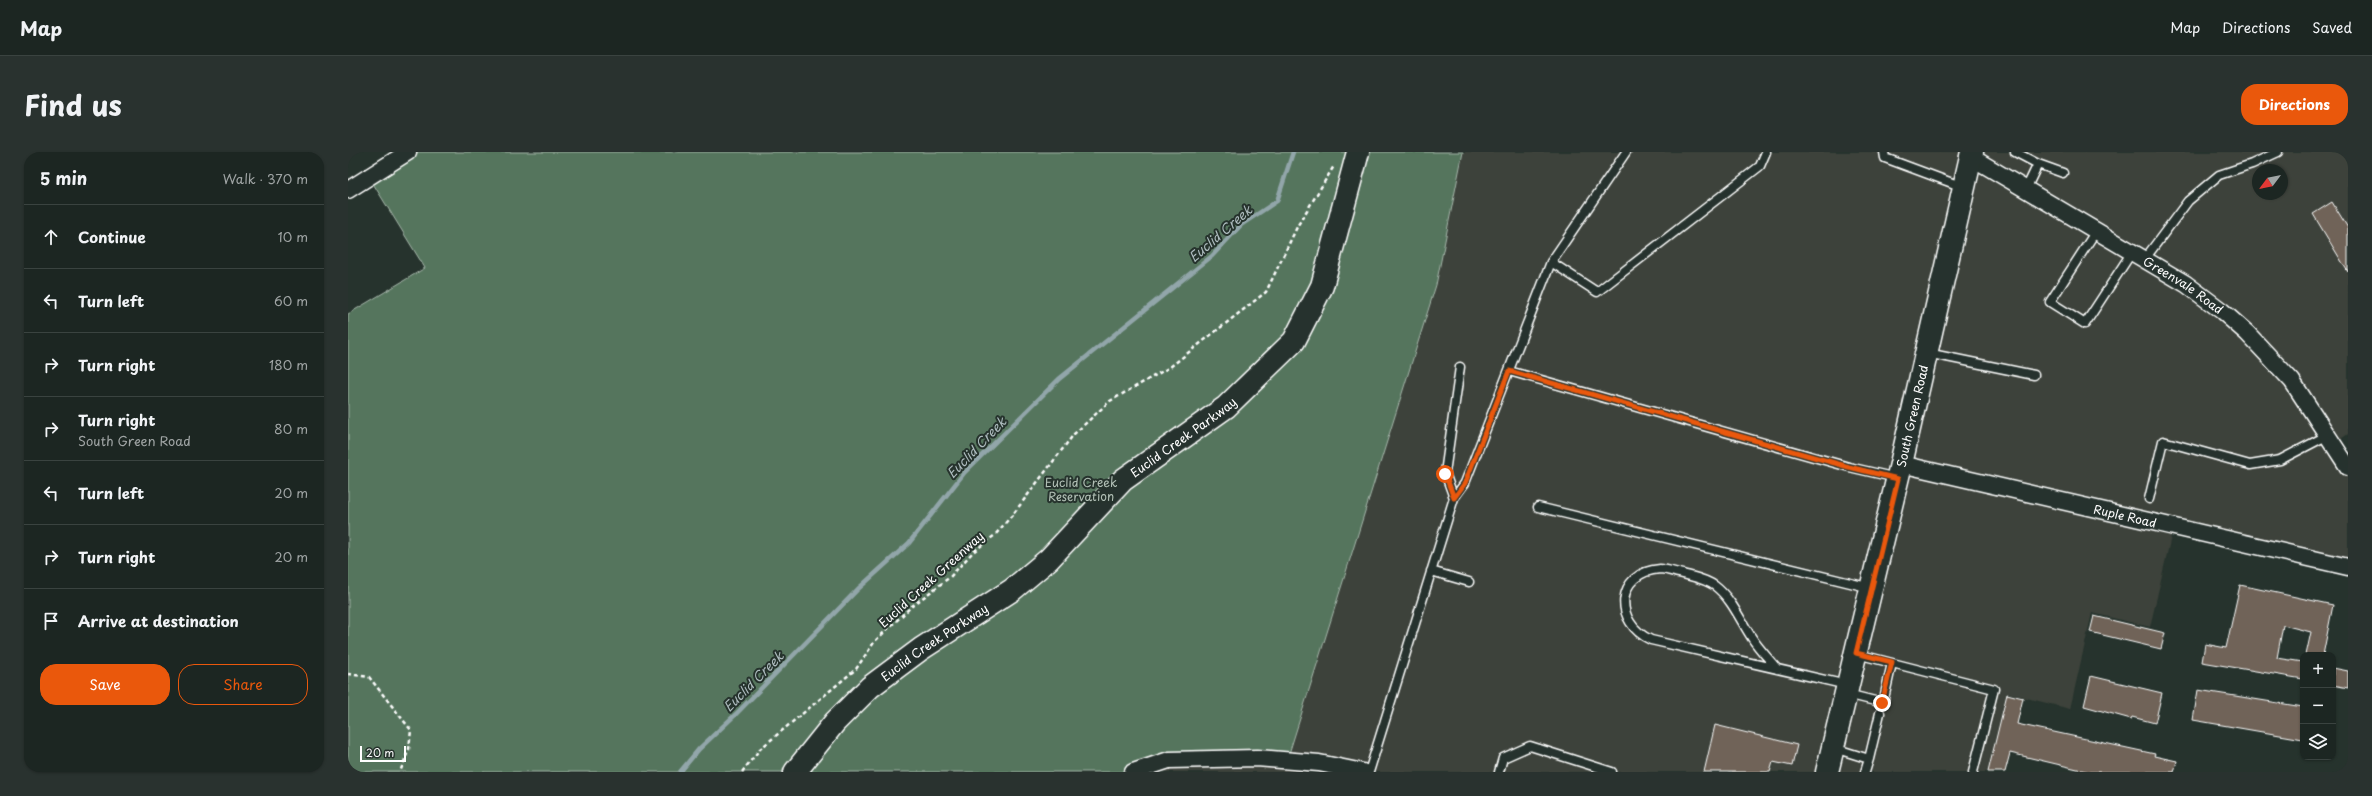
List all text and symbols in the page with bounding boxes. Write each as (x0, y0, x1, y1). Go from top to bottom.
text: Map (20, 14, 62, 42)
text: Map (2170, 17, 2200, 38)
text: Directions (2222, 17, 2290, 38)
text: Saved (2312, 17, 2352, 38)
text: Find us (24, 83, 122, 126)
button: Directions (2241, 84, 2348, 125)
north arrow (2252, 164, 2288, 200)
text: 5 min (40, 165, 87, 191)
text: Walk · 370 m (223, 169, 308, 188)
water label: Euclid Creek (1184, 199, 1257, 266)
text: Continue (78, 225, 146, 248)
icon: ahead (40, 226, 62, 248)
text: 10 m (278, 227, 308, 246)
street label: Greenvale Road (2140, 252, 2227, 318)
text: Turn left (78, 289, 144, 312)
icon: left (40, 290, 62, 312)
text: 60 m (274, 291, 308, 310)
text: Turn right (78, 353, 155, 376)
icon: right (40, 354, 62, 376)
text: 180 m (269, 355, 308, 374)
street label: South Green Road (1892, 363, 1932, 469)
street label: Euclid Creek Parkway (1126, 393, 1240, 481)
text: Turn right (78, 408, 155, 431)
water label: Euclid Creek (942, 411, 1011, 482)
icon: right (40, 418, 62, 440)
text: 80 m (274, 419, 308, 438)
text: South Green Road (78, 431, 191, 450)
route start (1436, 465, 1454, 483)
park label: Euclid Creek Reservation (1045, 473, 1117, 505)
text: Turn left (78, 481, 144, 504)
icon: left (40, 482, 62, 504)
text: 20 m (274, 483, 308, 502)
street label: Ruple Road (2092, 500, 2158, 532)
street label: Euclid Creek Greenway (874, 527, 988, 631)
text: Turn right (78, 545, 155, 568)
icon: right (40, 546, 62, 568)
text: 20 m (274, 547, 308, 566)
street label: Euclid Creek Parkway (877, 599, 991, 685)
text: Arrive at destination (78, 609, 239, 632)
icon: arrive (40, 610, 62, 632)
water label: Euclid Creek (719, 646, 788, 715)
map controls (2300, 652, 2336, 760)
button: + (2300, 652, 2336, 688)
button: Save (40, 664, 170, 705)
button: Share (178, 664, 308, 705)
button: − (2300, 688, 2336, 724)
route end (1873, 694, 1891, 712)
button: layers (2300, 724, 2336, 760)
scale bar (360, 744, 406, 763)
text: 20 m (366, 744, 394, 761)

